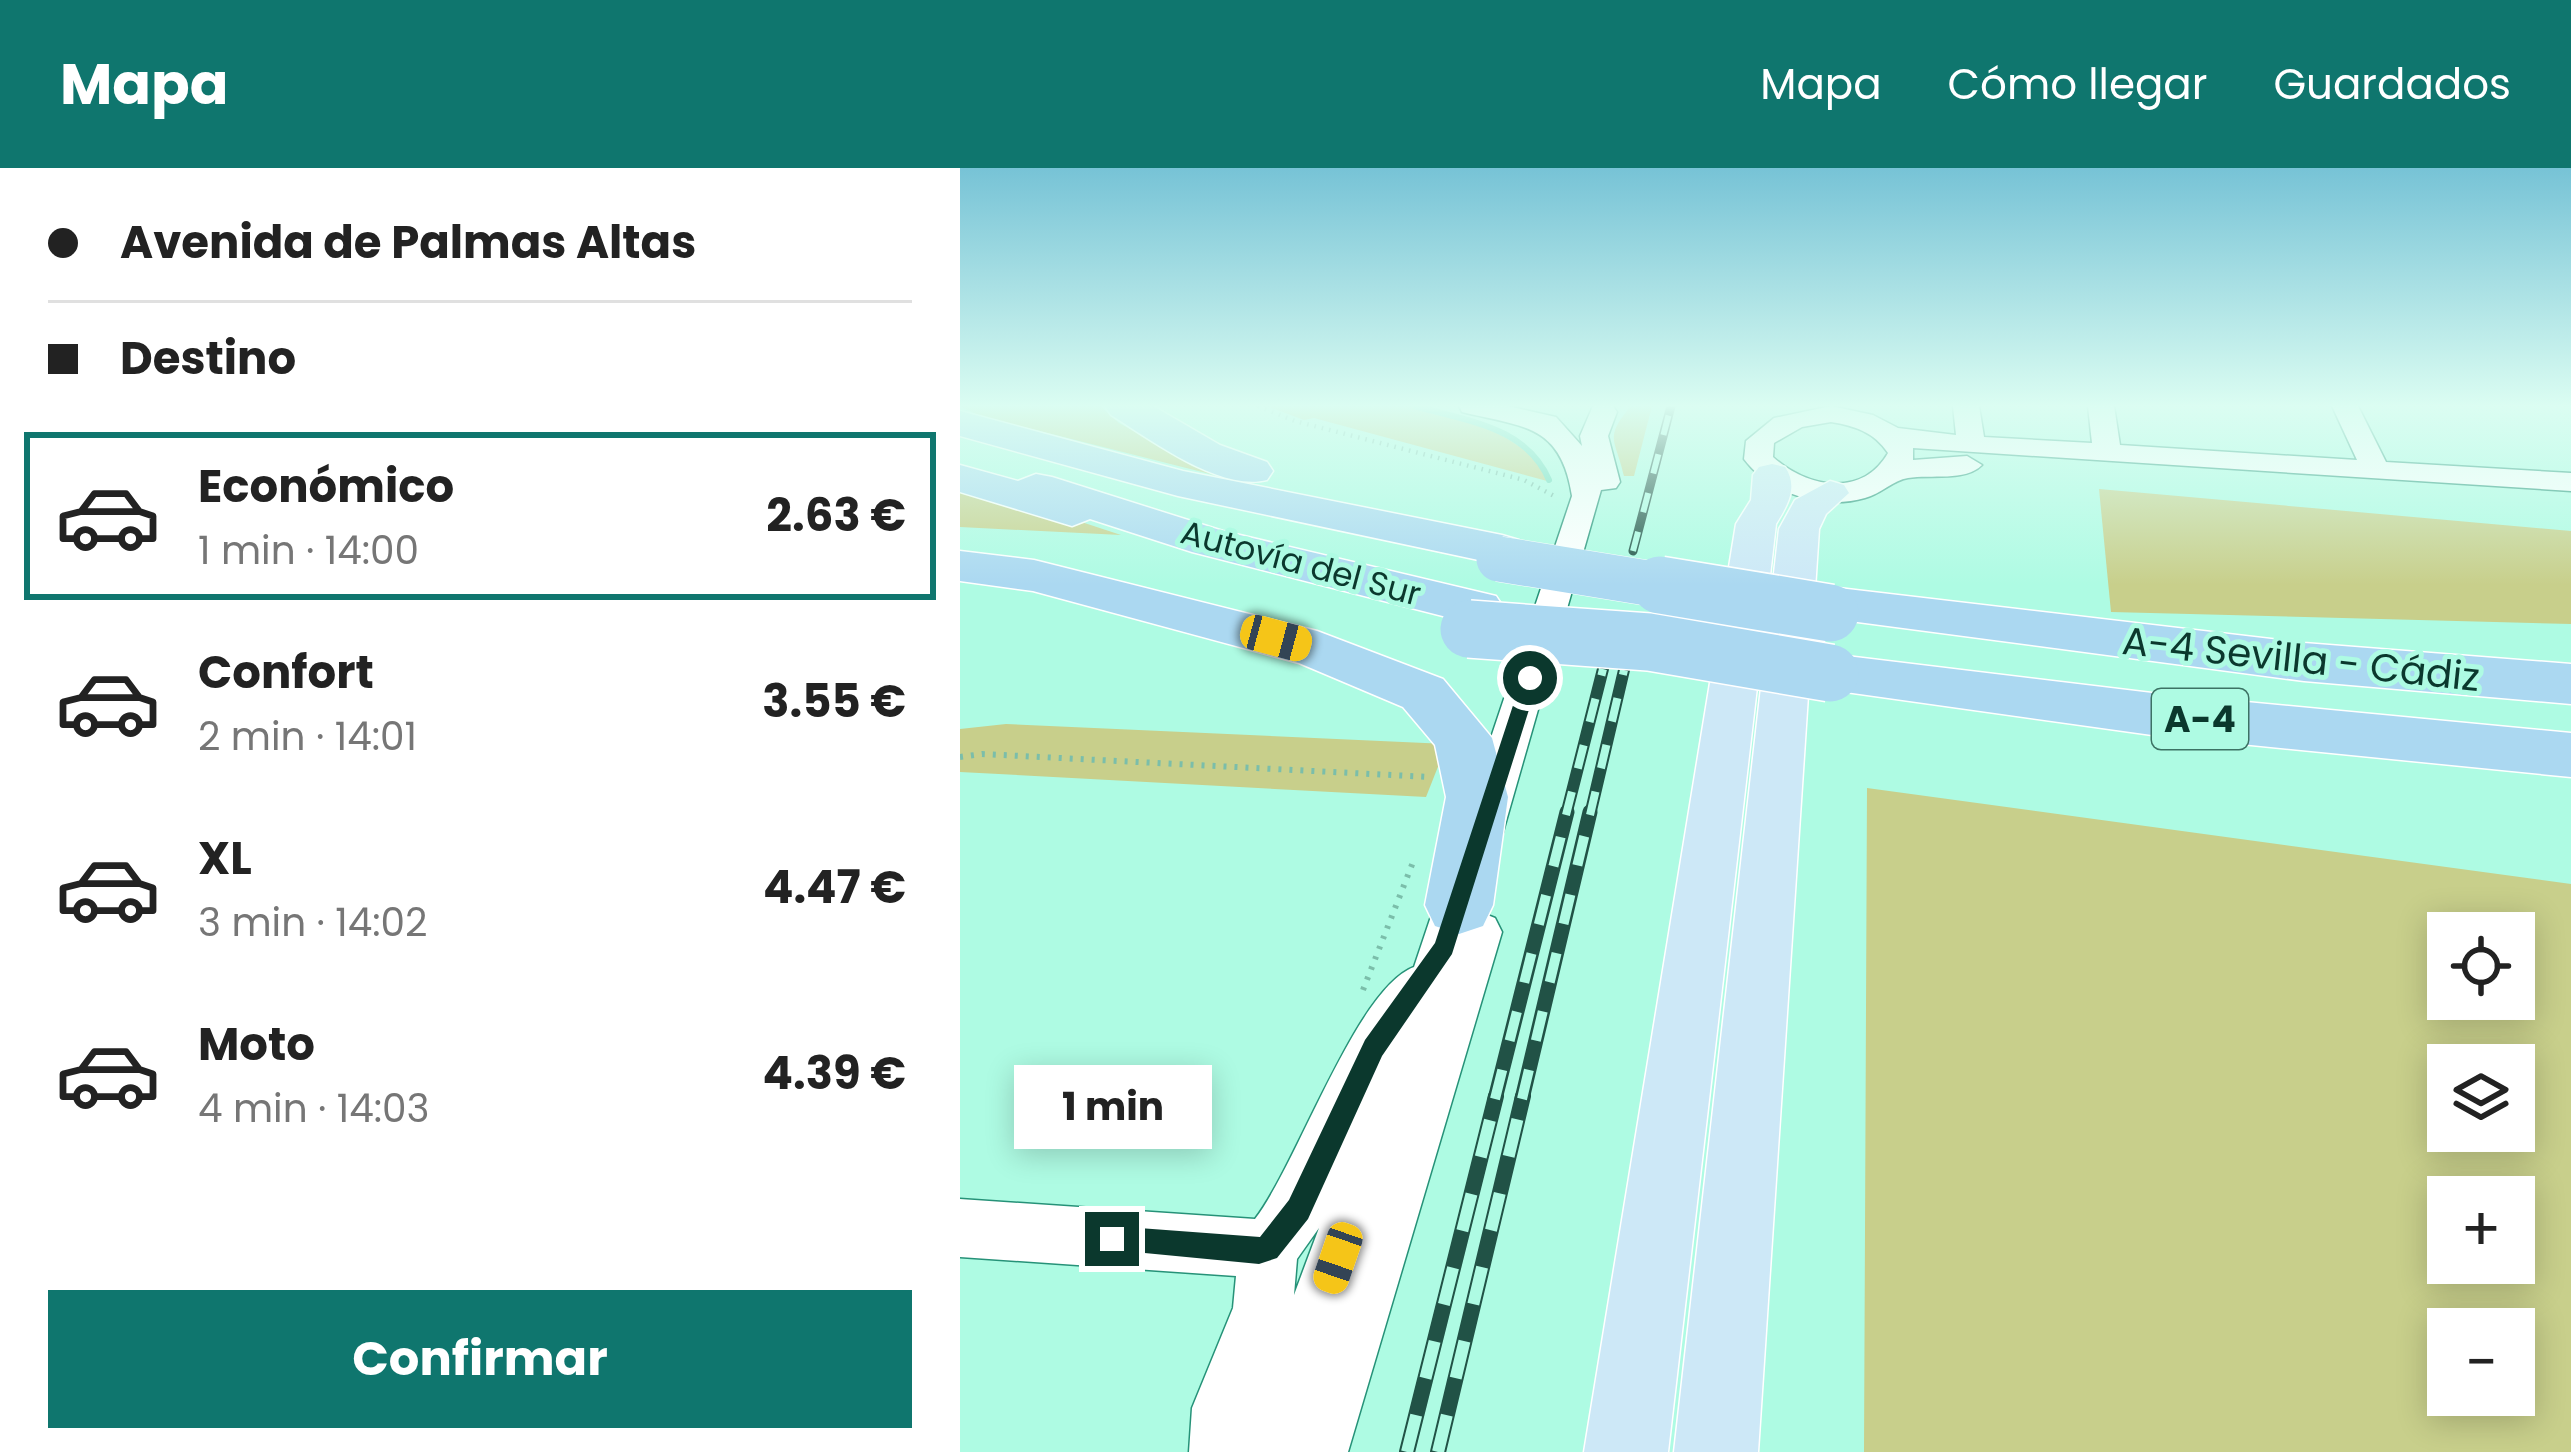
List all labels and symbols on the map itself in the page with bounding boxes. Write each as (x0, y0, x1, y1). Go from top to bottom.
street label: Autovía del Sur (1176, 508, 1426, 618)
car (1237, 611, 1315, 665)
street label: A-4 Sevilla - Cádiz (2119, 613, 2483, 705)
route start (1503, 651, 1557, 705)
road number: A-4 (2152, 689, 2248, 749)
callout: 1 min (1013, 1065, 1211, 1149)
route end (1085, 1212, 1139, 1266)
car (1309, 1218, 1367, 1298)

